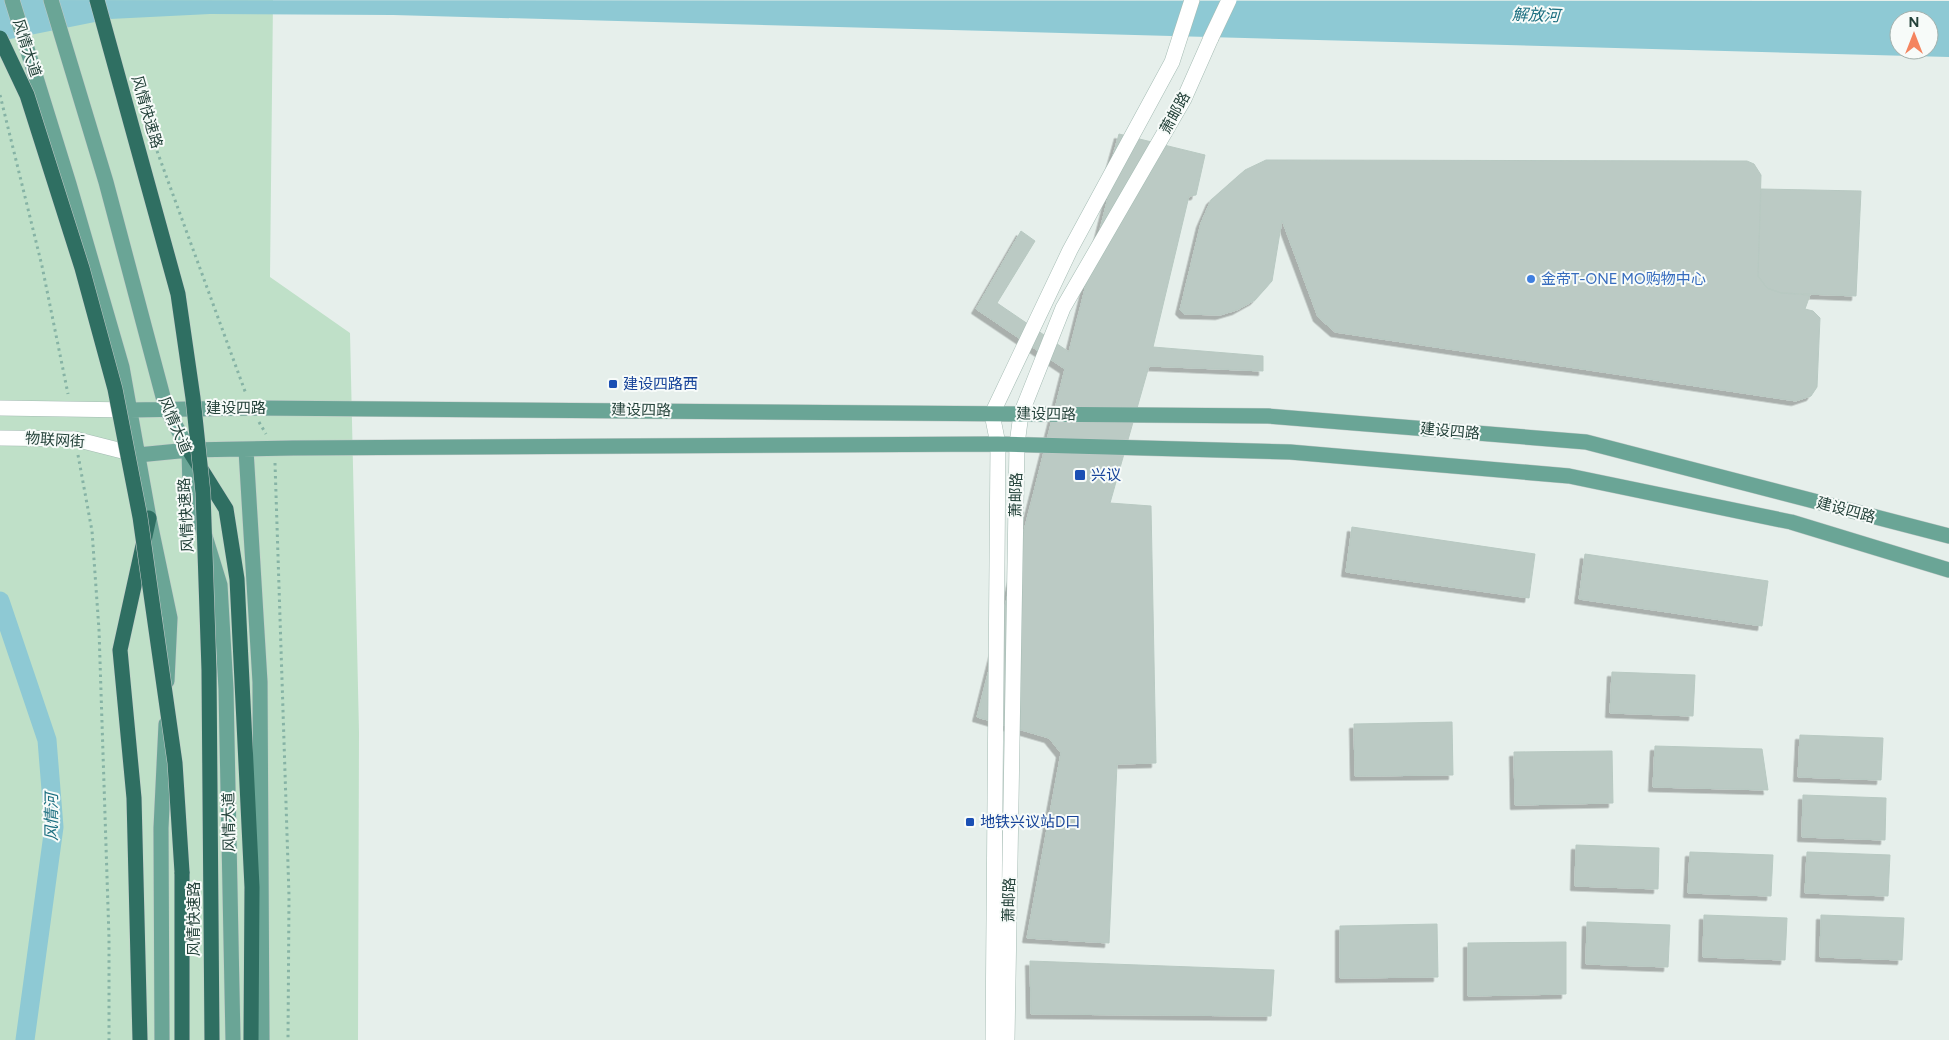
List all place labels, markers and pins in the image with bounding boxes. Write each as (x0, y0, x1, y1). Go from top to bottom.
place label: 金帝T-ONE MO购物中心 (1541, 270, 1706, 288)
marker: 金帝T-ONE MO购物中心 (1525, 273, 1537, 285)
place label: 建设四路西 (623, 375, 698, 393)
marker: 建设四路西 (607, 378, 619, 390)
place label: 兴议 (1091, 466, 1121, 484)
marker: 兴议 (1073, 468, 1087, 482)
place label: 地铁兴议站D口 (980, 813, 1080, 831)
marker: 地铁兴议站D口 (964, 816, 976, 828)

